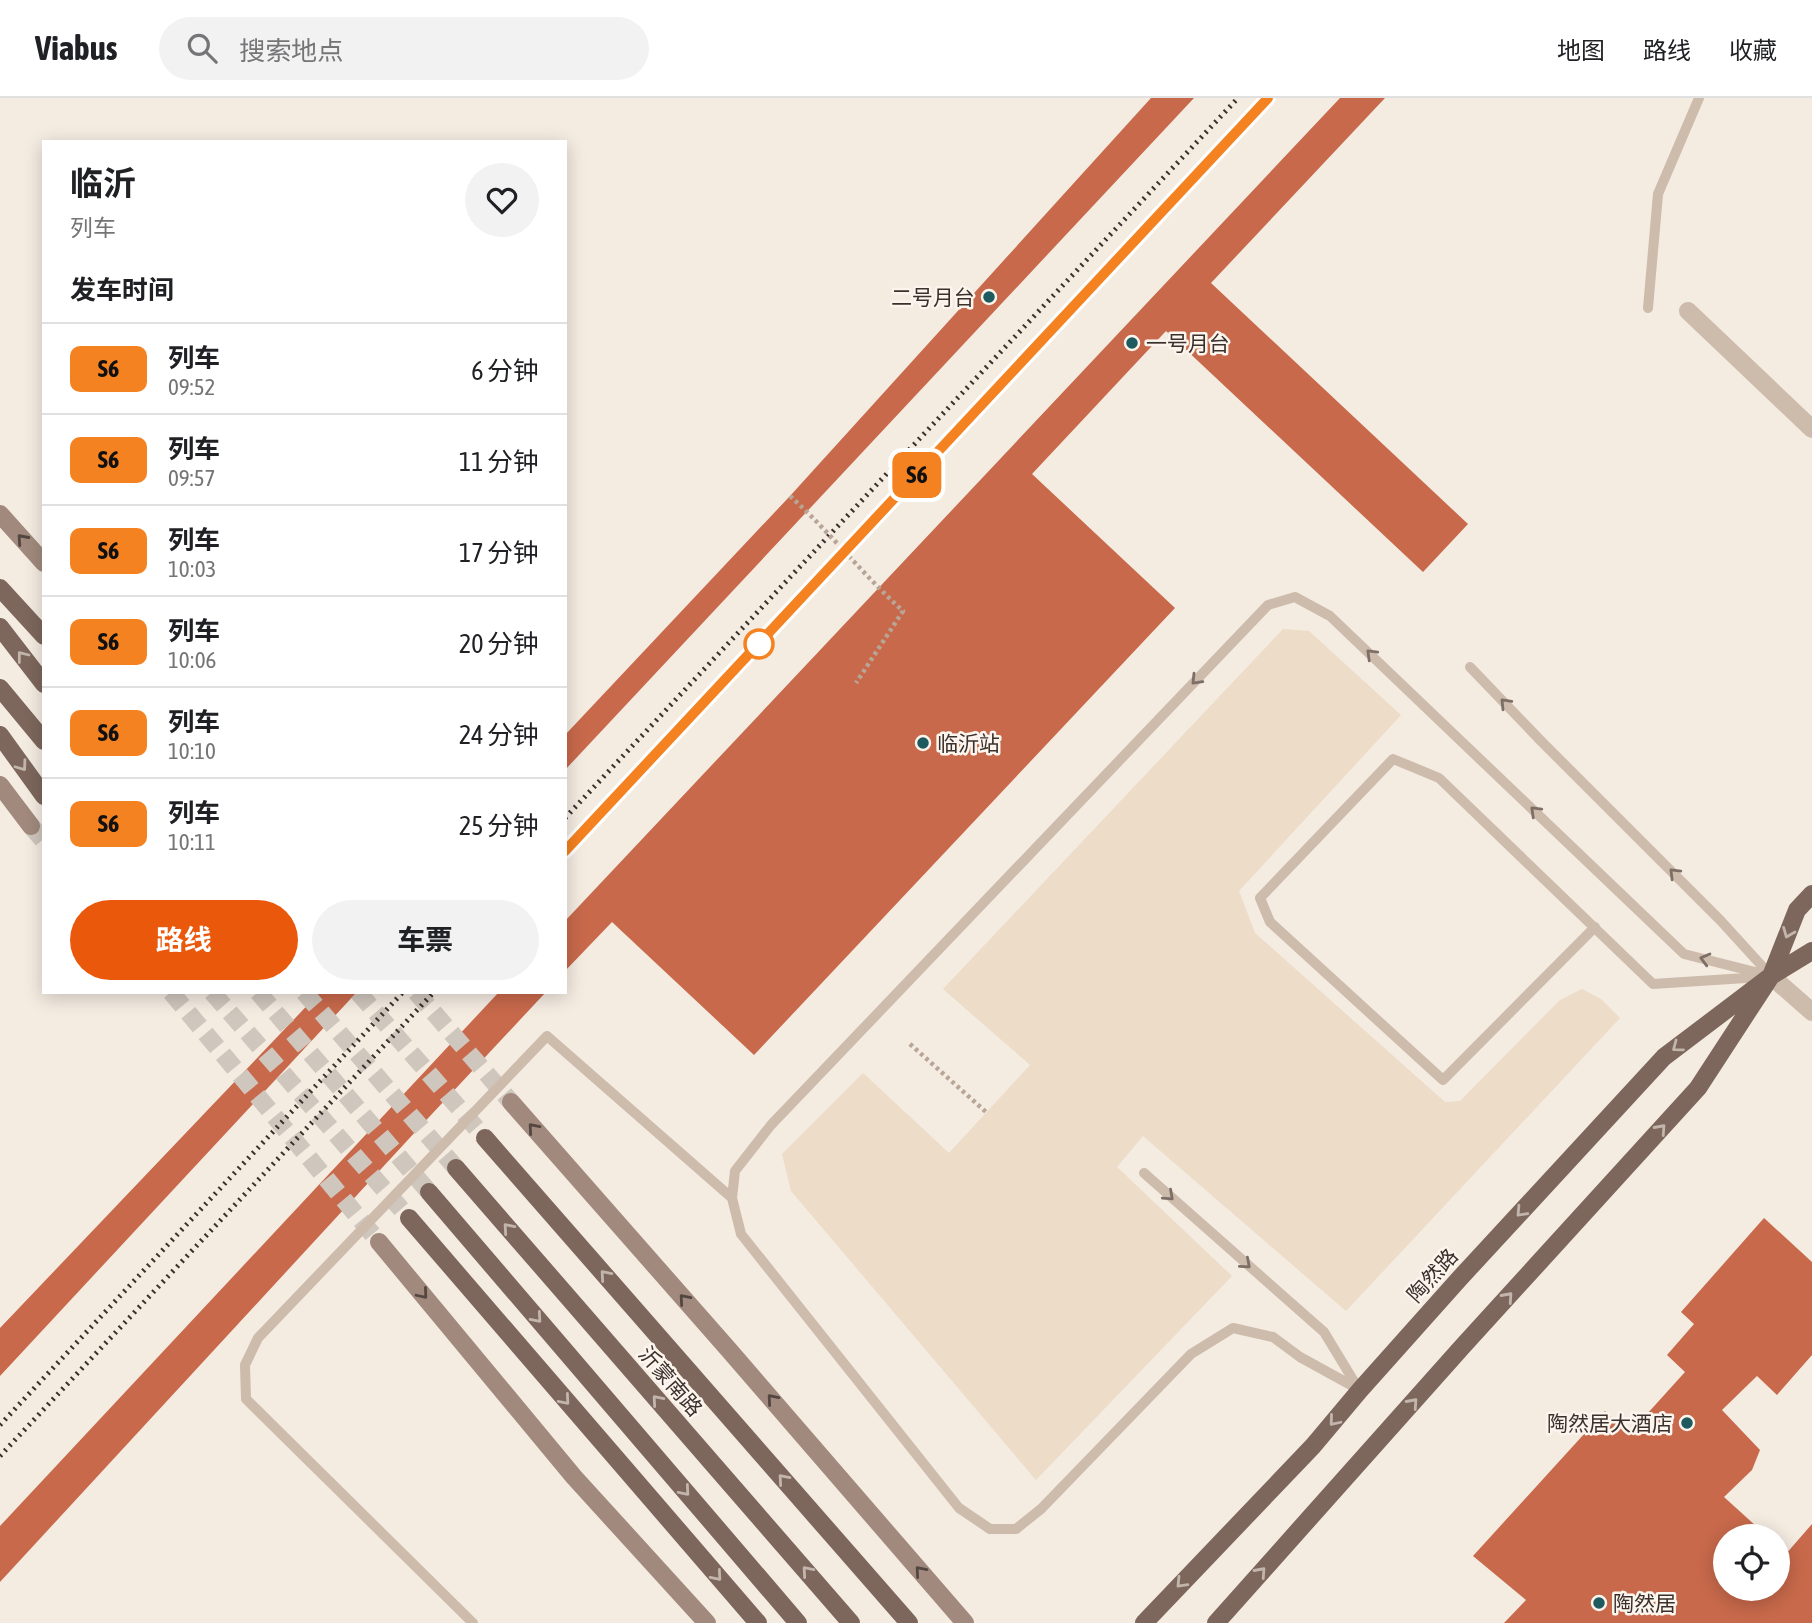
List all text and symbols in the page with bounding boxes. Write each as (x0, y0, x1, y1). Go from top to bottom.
search box (159, 17, 649, 80)
text: Viabus (35, 29, 117, 67)
icon: search (183, 29, 221, 67)
text: 搜索地点 (239, 36, 343, 66)
text: 地图 (1557, 37, 1605, 64)
text: 路线 (1643, 37, 1691, 64)
text: 收藏 (1729, 37, 1777, 64)
button: heart (465, 163, 539, 237)
text: 临沂 (70, 164, 136, 202)
text: 列车 (70, 215, 116, 241)
text: 发车时间 (70, 275, 174, 305)
place label: 二号月台 (891, 285, 975, 309)
marker: 二号月台 (981, 289, 997, 305)
place label: 一号月台 (1146, 331, 1230, 355)
marker: 一号月台 (1124, 335, 1140, 351)
text: 列车 (168, 343, 220, 373)
text: S6 (98, 355, 119, 382)
text: 6 分钟 (471, 356, 539, 386)
text: 09:52 (168, 374, 215, 400)
text: 列车 (168, 434, 220, 464)
text: S6 (98, 446, 119, 473)
text: 11 分钟 (459, 447, 539, 477)
line badge: S6 (886, 452, 948, 498)
text: S6 (906, 461, 928, 488)
text: 09:57 (168, 465, 215, 491)
text: 列车 (168, 525, 220, 555)
one-way arrow (18, 534, 30, 547)
text: S6 (98, 537, 119, 564)
text: 17 分钟 (459, 538, 539, 568)
text: 10:03 (168, 556, 216, 582)
text: 列车 (168, 616, 220, 646)
text: S6 (98, 628, 119, 655)
text: 20 分钟 (459, 629, 539, 659)
unlabelled marker (744, 629, 774, 659)
text: 10:06 (168, 647, 216, 673)
one-way arrow (1366, 650, 1379, 663)
one-way arrow (17, 651, 30, 663)
one-way arrow (1192, 672, 1205, 685)
one-way arrow (1501, 698, 1514, 711)
text: 列车 (168, 707, 220, 737)
text: S6 (98, 719, 119, 746)
text: 24 分钟 (459, 720, 539, 750)
place label: 临沂站 (937, 731, 1000, 755)
marker: 临沂站 (915, 735, 931, 751)
text: 10:10 (168, 738, 216, 764)
one-way arrow (14, 758, 26, 771)
text: 列车 (168, 798, 220, 828)
one-way arrow (1530, 807, 1543, 820)
text: S6 (98, 810, 119, 837)
text: 25 分钟 (459, 811, 539, 841)
text: 10:11 (168, 829, 216, 855)
one-way arrow (1669, 869, 1682, 882)
button: 路线 (70, 900, 298, 980)
button: 车票 (312, 900, 539, 980)
one-way arrow (1782, 926, 1796, 939)
one-way arrow (1699, 953, 1711, 967)
one-way arrow (1673, 1039, 1685, 1052)
one-way arrow (529, 1123, 541, 1136)
one-way arrow (1653, 1124, 1665, 1137)
one-way arrow (1161, 1187, 1174, 1200)
one-way arrow (1517, 1204, 1529, 1217)
one-way arrow (504, 1223, 516, 1236)
street label: 陶然路 (1402, 1244, 1462, 1306)
one-way arrow (1238, 1256, 1251, 1268)
one-way arrow (601, 1270, 613, 1283)
one-way arrow (415, 1286, 427, 1299)
one-way arrow (1500, 1292, 1512, 1305)
one-way arrow (680, 1294, 692, 1307)
one-way arrow (529, 1310, 541, 1323)
street label: 沂蒙南路 (634, 1341, 708, 1421)
one-way arrow (557, 1392, 569, 1405)
one-way arrow (653, 1395, 666, 1408)
one-way arrow (767, 1395, 780, 1408)
one-way arrow (1405, 1398, 1417, 1411)
place label: 陶然居大酒店 (1547, 1411, 1673, 1435)
one-way arrow (1330, 1413, 1342, 1426)
marker: 陶然居大酒店 (1679, 1415, 1695, 1431)
one-way arrow (779, 1474, 791, 1487)
one-way arrow (677, 1483, 689, 1496)
map controls (1713, 1524, 1790, 1601)
button: locate (1713, 1524, 1790, 1601)
one-way arrow (709, 1567, 721, 1580)
one-way arrow (803, 1567, 815, 1580)
one-way arrow (916, 1567, 928, 1580)
one-way arrow (1253, 1567, 1265, 1580)
one-way arrow (1176, 1575, 1189, 1588)
place label: 陶然居 (1613, 1591, 1676, 1615)
marker: 陶然居 (1591, 1595, 1607, 1611)

